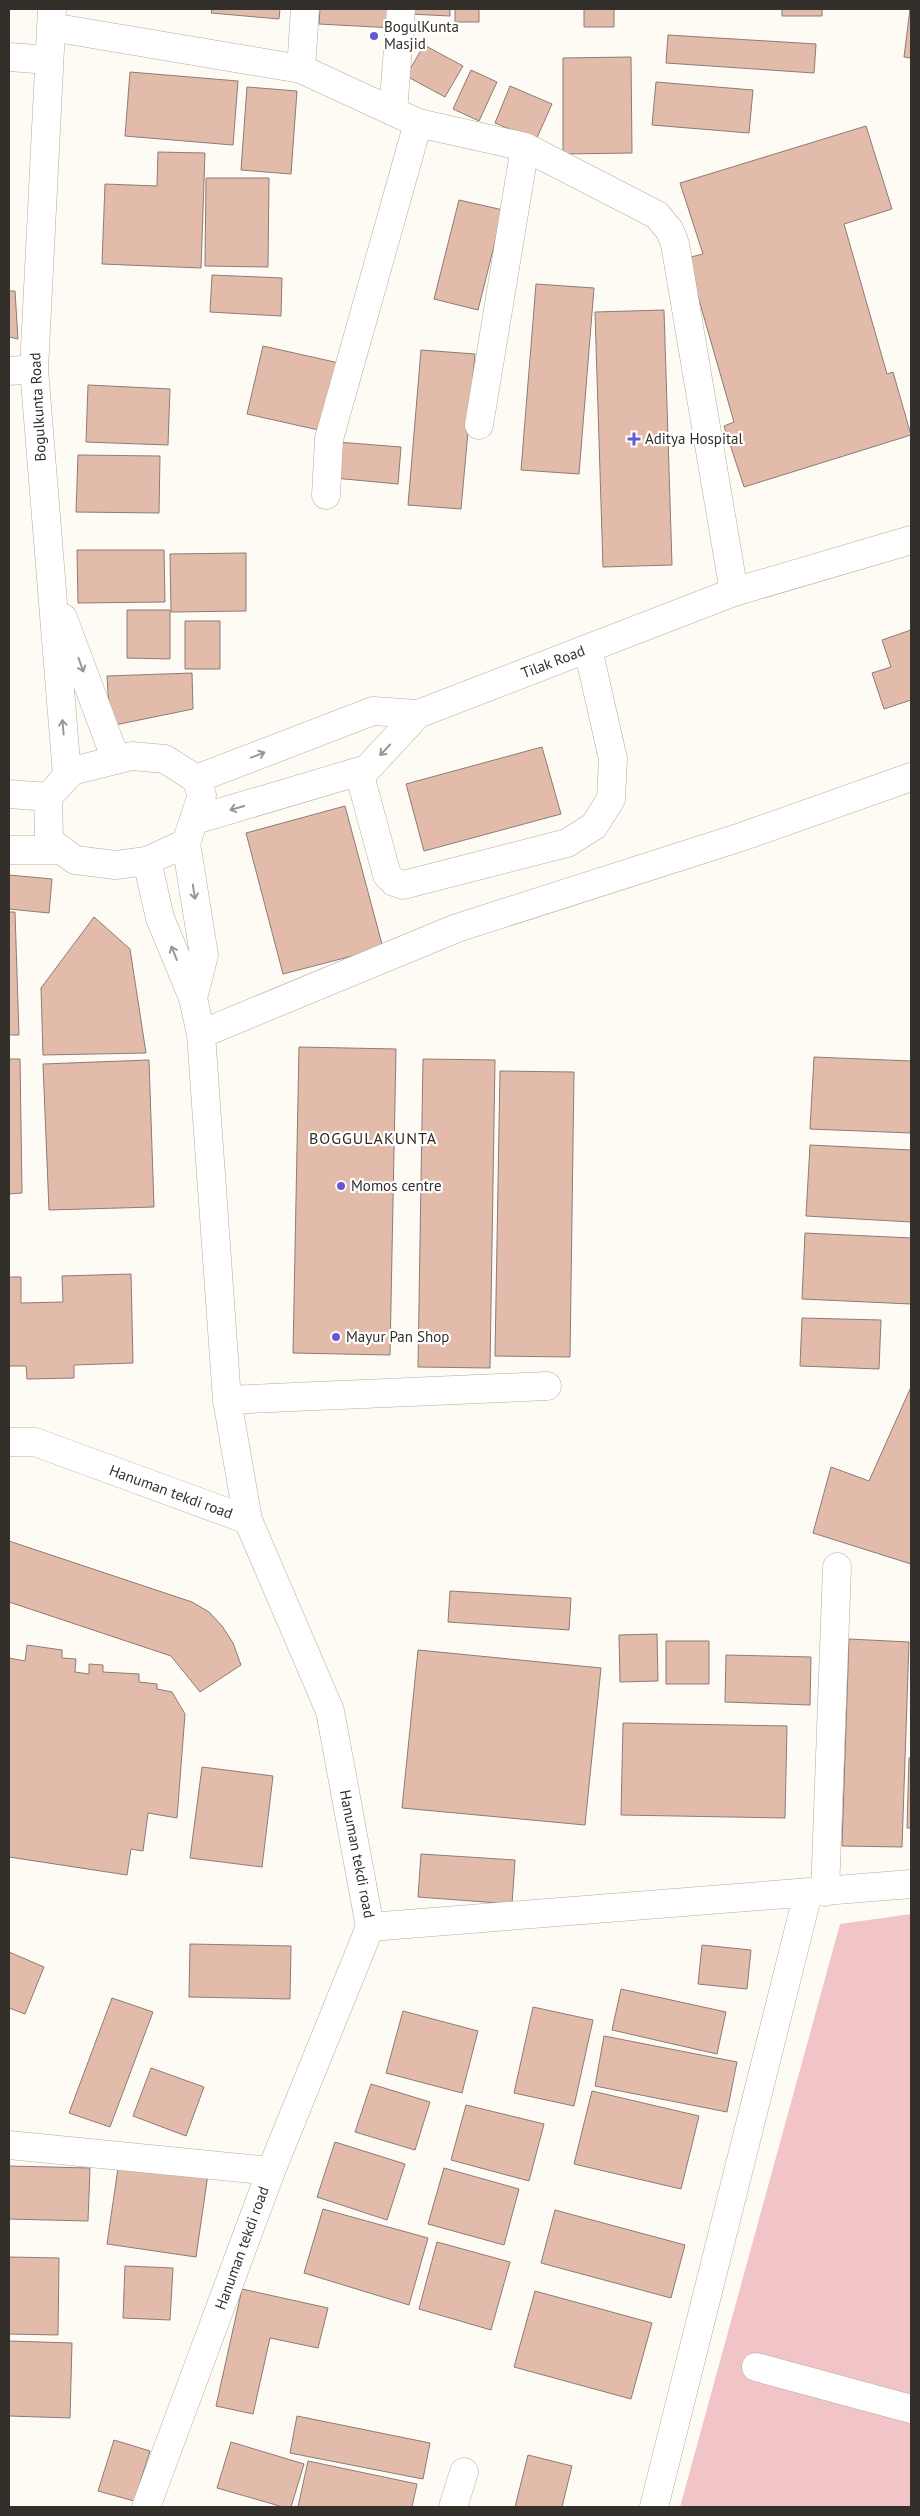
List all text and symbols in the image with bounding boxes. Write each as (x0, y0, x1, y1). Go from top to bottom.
place label: BogulKunta Masjid (384, 17, 459, 53)
marker: BogulKunta Masjid (368, 30, 380, 42)
street label: Bogulkunta Road (25, 352, 50, 462)
place label: Aditya Hospital (645, 429, 743, 448)
marker: Aditya Hospital (627, 432, 641, 446)
street label: Tilak Road (518, 641, 587, 682)
one-way arrow (77, 657, 86, 672)
one-way arrow (58, 719, 68, 735)
one-way arrow (379, 743, 391, 756)
one-way arrow (250, 750, 265, 759)
one-way arrow (229, 803, 245, 813)
one-way arrow (189, 883, 199, 899)
one-way arrow (169, 946, 179, 961)
district label: BOGGULAKUNTA (309, 1128, 437, 1148)
place label: Momos centre (351, 1176, 442, 1195)
marker: Momos centre (335, 1180, 347, 1192)
place label: Mayur Pan Shop (346, 1327, 449, 1346)
marker: Mayur Pan Shop (330, 1331, 342, 1343)
street label: Hanuman tekdi road (107, 1460, 236, 1523)
street label: Hanuman tekdi road (336, 1788, 379, 1920)
street label: Hanuman tekdi road (210, 2183, 273, 2312)

